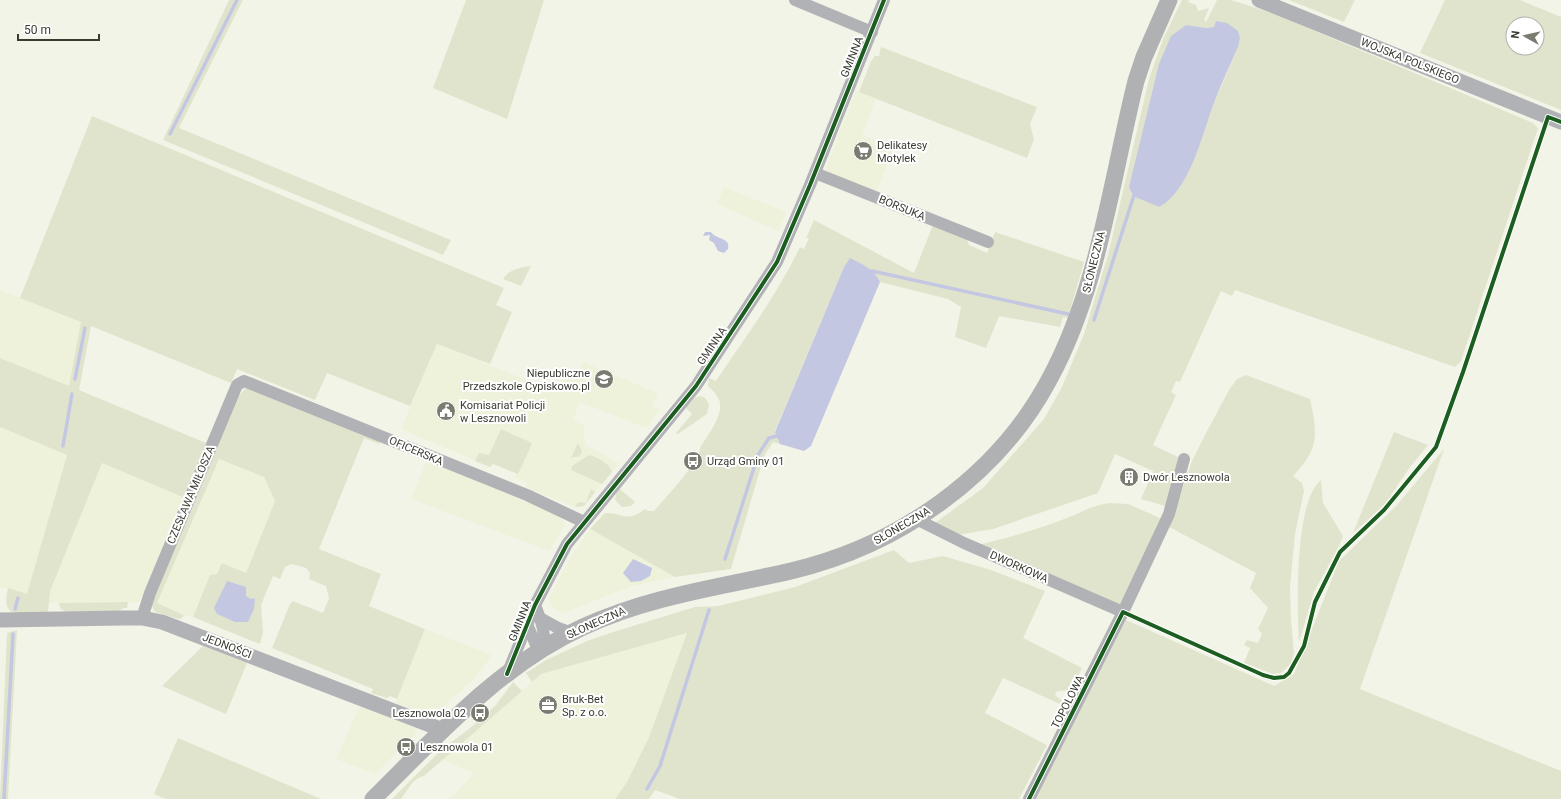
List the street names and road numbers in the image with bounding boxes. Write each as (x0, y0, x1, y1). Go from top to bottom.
street label: GMINNA (838, 34, 866, 79)
street label: WOJSKA POLSKIEGO (1359, 35, 1461, 87)
street label: BORSUKA (877, 193, 928, 224)
street label: SŁONECZNA (1080, 229, 1108, 294)
street label: GMINNA (695, 324, 730, 367)
street label: OFICERSKA (387, 434, 446, 469)
street label: CZESŁAWA MIŁOSZA (164, 443, 218, 546)
street label: SŁONECZNA (871, 504, 933, 547)
street label: DWORKOWA (988, 548, 1051, 586)
street label: GMINNA (506, 598, 534, 643)
street label: SŁONECZNA (565, 604, 628, 642)
street label: JEDNOŚCI (201, 631, 253, 661)
street label: TOPOLOWA (1049, 672, 1087, 731)

